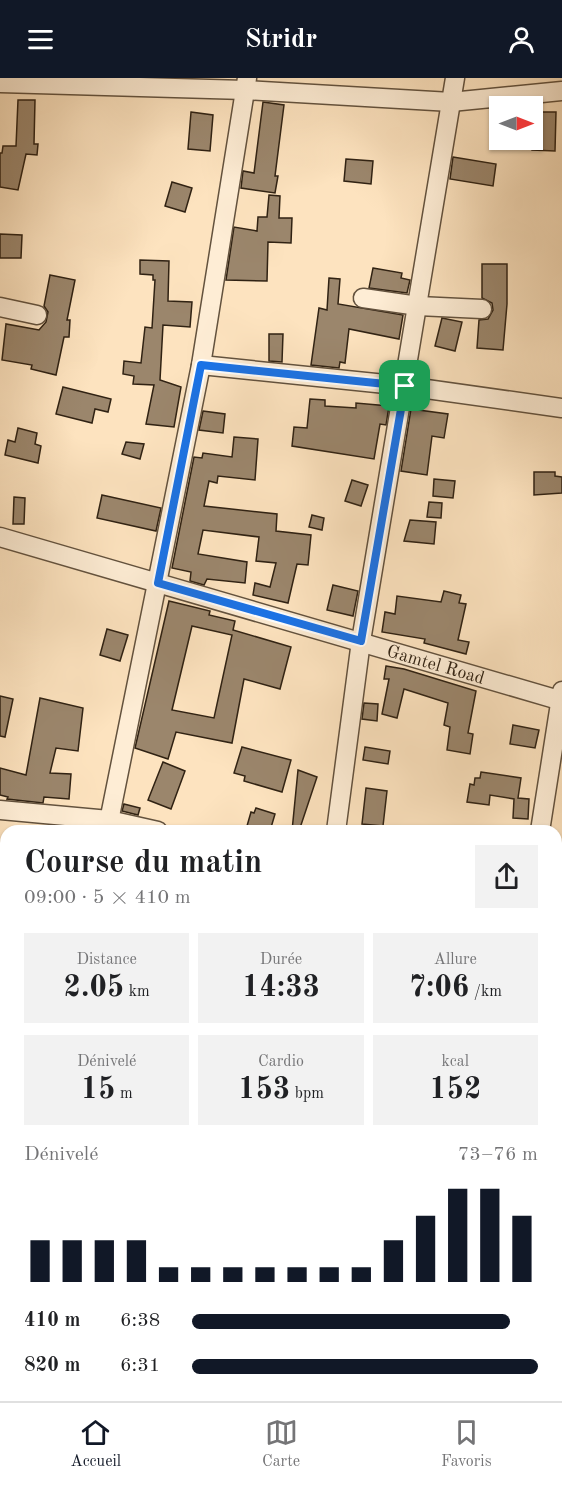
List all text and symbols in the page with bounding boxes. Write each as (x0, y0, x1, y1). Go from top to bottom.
icon: menu (24, 23, 57, 56)
icon: person (505, 23, 538, 56)
text: Stridr (245, 26, 317, 53)
north arrow (489, 96, 543, 150)
map controls (489, 96, 543, 150)
pin (379, 360, 430, 411)
icon: arrive (388, 369, 421, 402)
street label: Gamtel Road (385, 642, 486, 688)
button: share (475, 845, 538, 908)
text: Course du matin (24, 847, 262, 880)
text: 09:00 · 5 × 410 m (24, 888, 191, 908)
text: Distance (77, 952, 137, 968)
text: Durée (260, 952, 302, 968)
text: Allure (434, 952, 477, 968)
text: 2.05 (64, 973, 124, 1003)
text: 14:33 (242, 973, 320, 1003)
text: 7:06 (409, 973, 469, 1003)
text: km (124, 984, 150, 1000)
text: /km (469, 984, 502, 1000)
text: Dénivelé (77, 1054, 136, 1070)
text: Cardio (258, 1054, 304, 1070)
text: kcal (442, 1054, 469, 1070)
text: 15 (81, 1075, 115, 1105)
text: 153 (238, 1075, 290, 1105)
text: 152 (429, 1075, 481, 1105)
text: m (115, 1086, 133, 1102)
text: bpm (290, 1086, 324, 1102)
text: Dénivelé (24, 1145, 98, 1165)
text: 73–76 m (458, 1145, 538, 1165)
text: 410 m (24, 1311, 80, 1331)
text: 6:38 (120, 1311, 160, 1331)
text: 820 m (24, 1356, 80, 1376)
text: 6:31 (120, 1356, 160, 1376)
tab: Accueil (70, 1416, 121, 1472)
tab: Carte (262, 1416, 300, 1472)
tab: Favoris (441, 1416, 492, 1472)

